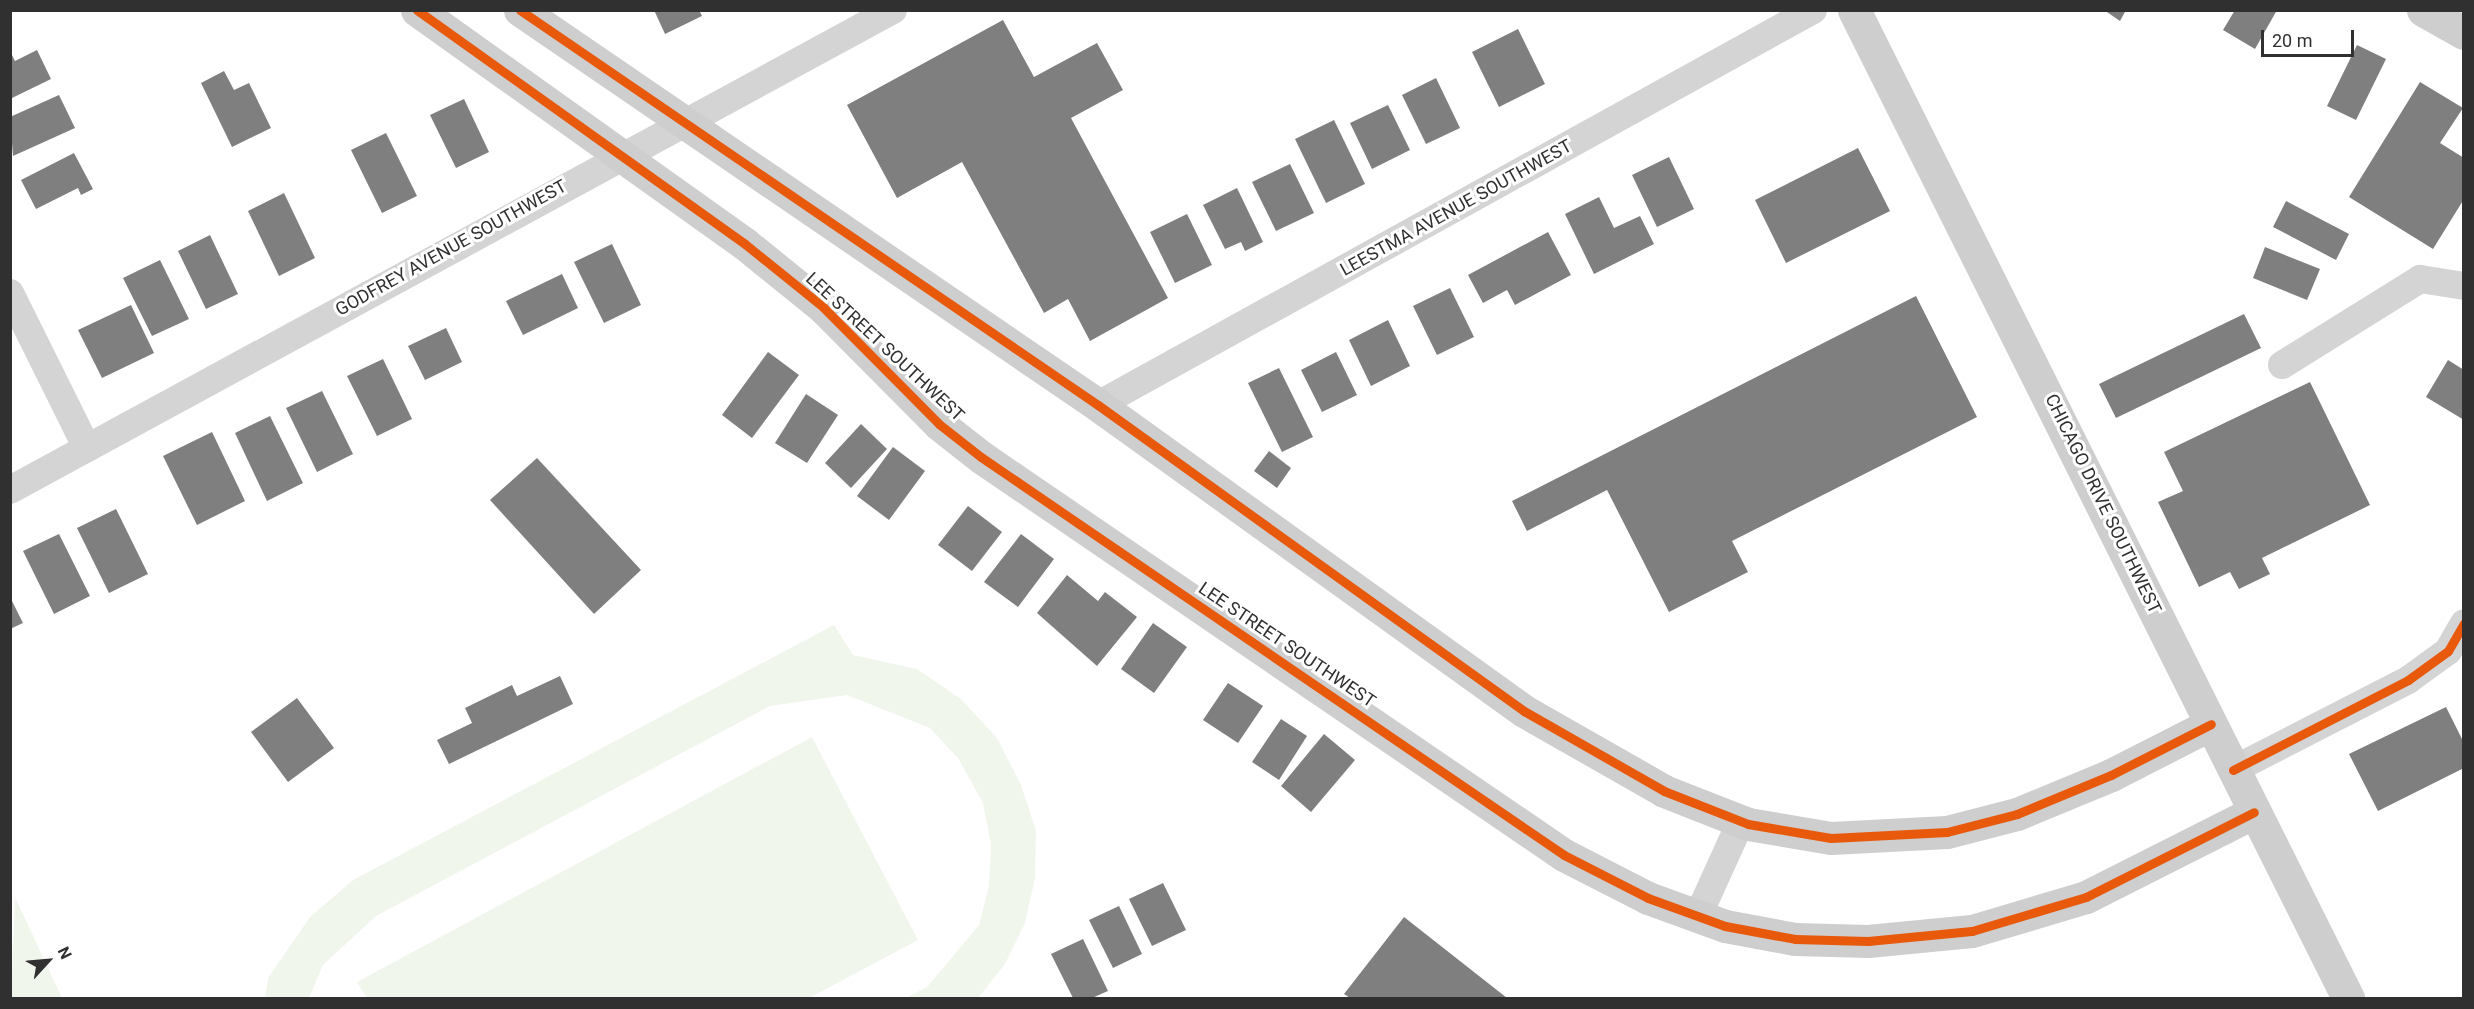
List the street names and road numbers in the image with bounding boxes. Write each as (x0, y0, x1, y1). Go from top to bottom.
street label: LEESTMA AVENUE SOUTHWEST (1336, 135, 1576, 281)
street label: GODFREY AVENUE SOUTHWEST (332, 175, 570, 321)
street label: LEE STREET SOUTHWEST (801, 268, 969, 426)
street label: CHICAGO DRIVE SOUTHWEST (2040, 391, 2166, 617)
street label: LEE STREET SOUTHWEST (1194, 578, 1380, 712)

